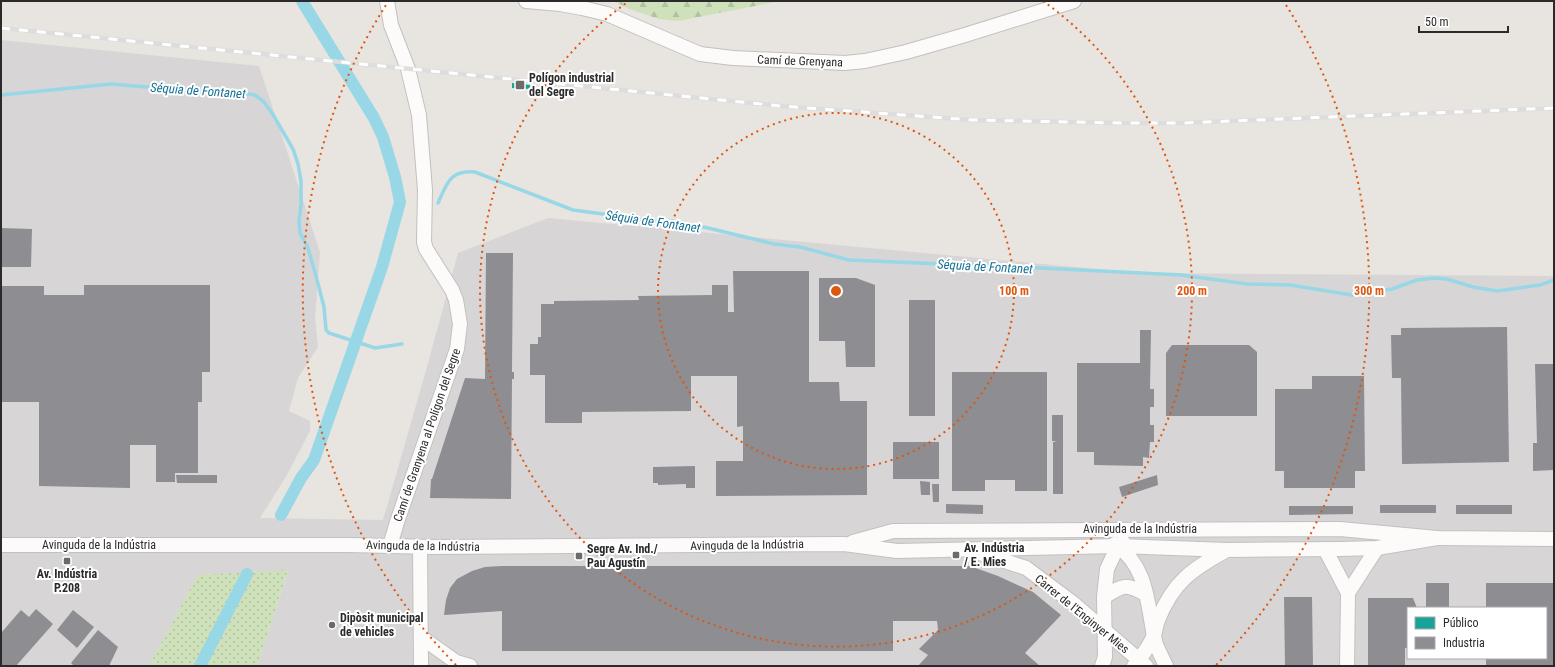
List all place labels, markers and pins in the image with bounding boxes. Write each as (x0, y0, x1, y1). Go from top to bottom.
place label: Polígon industrial del Segre (529, 71, 614, 99)
marker: Polígon industrial del Segre (514, 79, 526, 91)
centre of rings (829, 284, 843, 298)
place label: Av. Indústria / E. Mies (964, 541, 1025, 569)
place label: Segre Av. Ind./ Pau Agustín (587, 542, 658, 570)
marker: Av. Indústria / E. Mies (951, 550, 961, 560)
marker: Segre Av. Ind./ Pau Agustín (574, 551, 584, 561)
marker: Av. Indústria P.208 (62, 556, 72, 566)
place label: Av. Indústria P.208 (37, 567, 97, 595)
place label: Dipòsit municipal de vehicles (340, 611, 424, 639)
marker: Dipòsit municipal de vehicles (327, 620, 337, 630)

